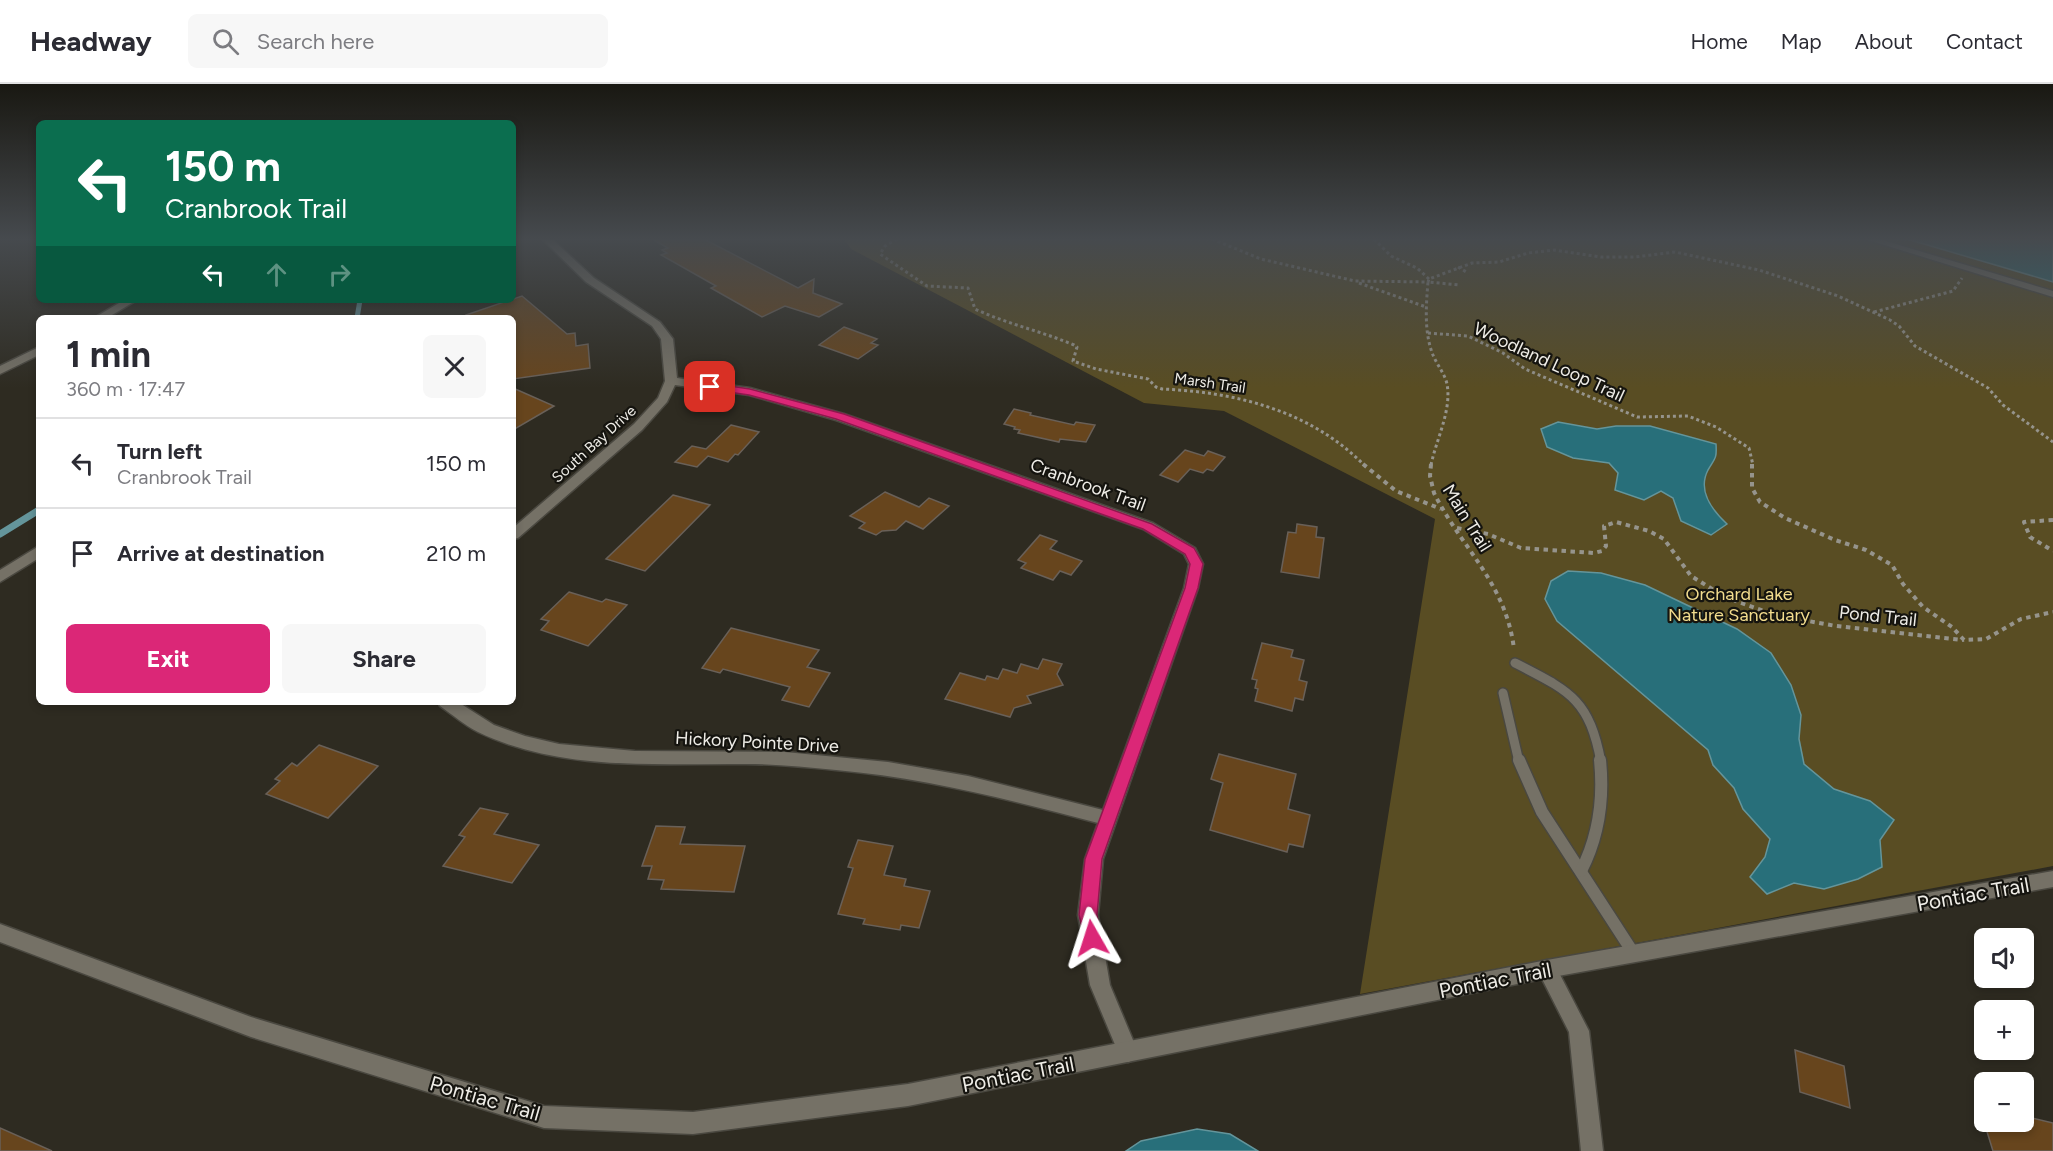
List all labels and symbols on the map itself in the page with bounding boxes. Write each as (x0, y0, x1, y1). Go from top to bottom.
street label: Woodland Loop Trail (1470, 317, 1628, 407)
pin (684, 361, 735, 412)
street label: Marsh Trail (1173, 369, 1247, 397)
street label: South Bay Drive (548, 402, 640, 486)
street label: Cranbrook Trail (1027, 454, 1149, 516)
street label: Main Trail (1438, 480, 1496, 556)
park label: Orchard Lake Nature Sanctuary (1668, 583, 1810, 626)
street label: Pond Trail (1838, 601, 1918, 631)
street label: Hickory Pointe Drive (675, 727, 840, 757)
street label: Pontiac Trail (1915, 872, 2031, 916)
position arrow (1060, 906, 1124, 970)
street label: Pontiac Trail (1437, 957, 1553, 1003)
street label: Pontiac Trail (960, 1051, 1076, 1097)
street label: Pontiac Trail (427, 1070, 543, 1126)

